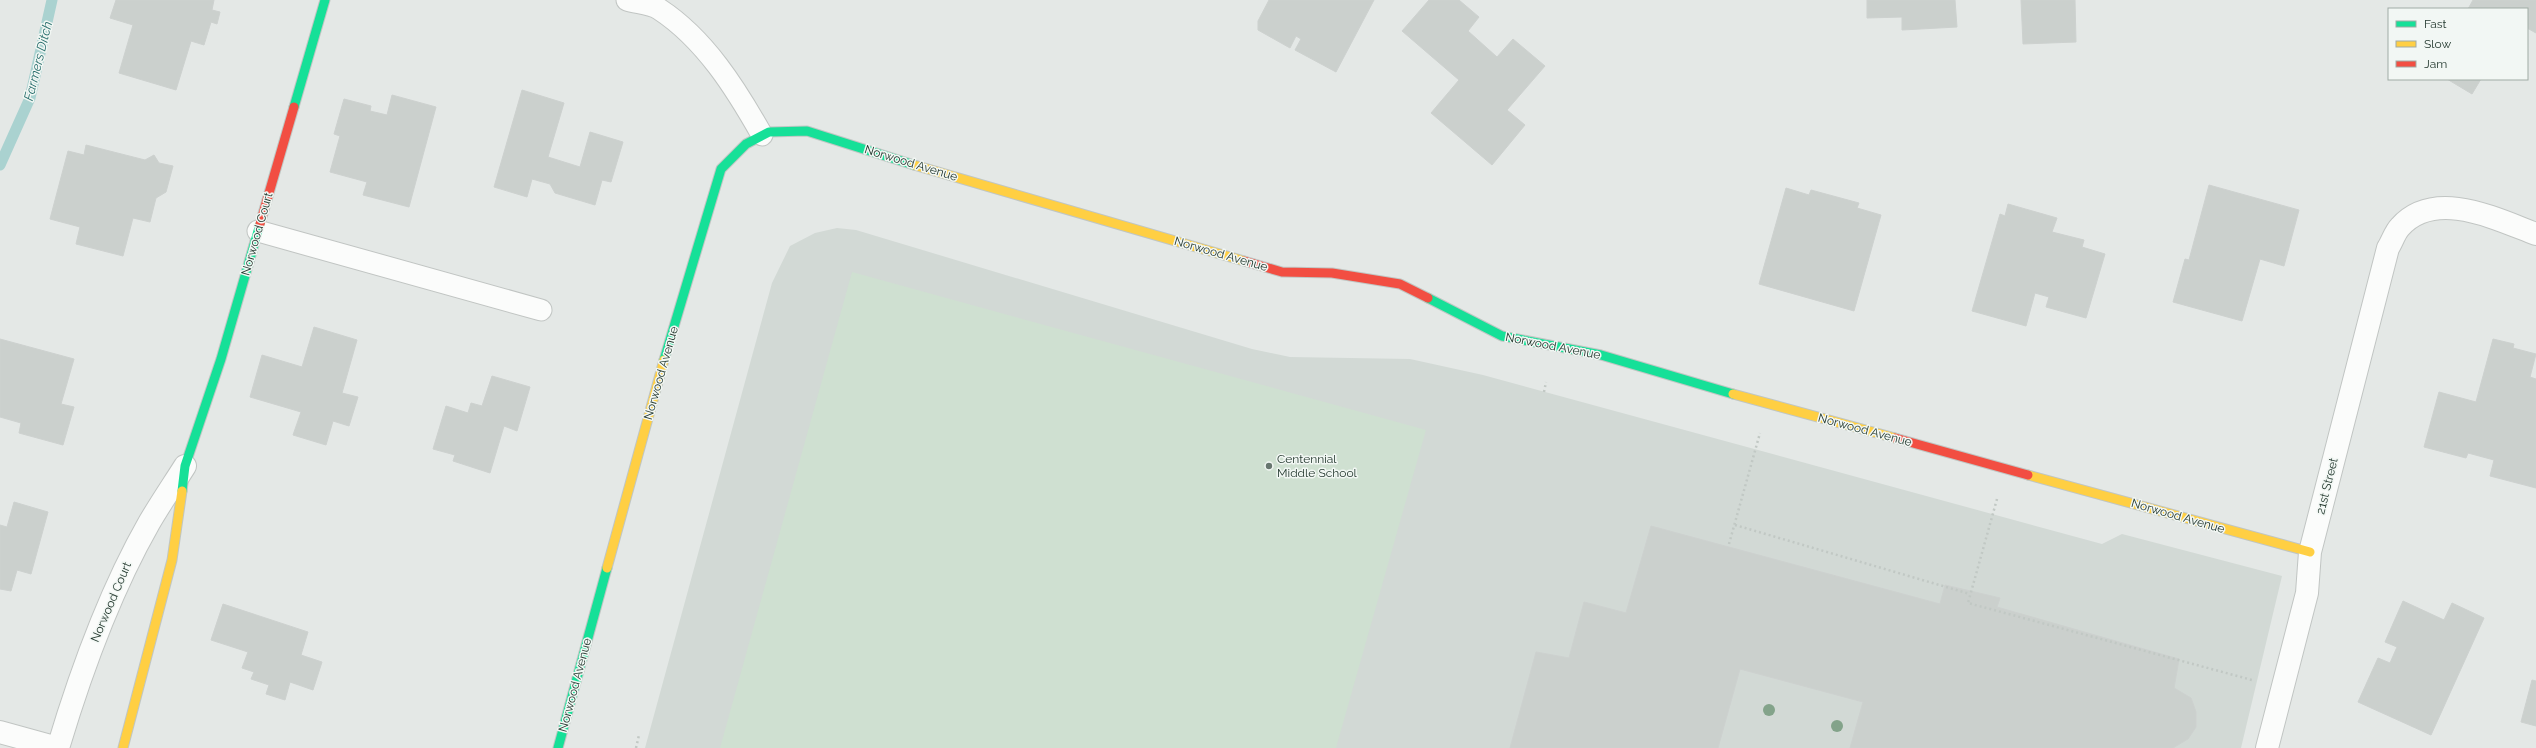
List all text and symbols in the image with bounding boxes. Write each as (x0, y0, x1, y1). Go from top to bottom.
legend (2388, 8, 2528, 80)
text: Fast (2424, 17, 2447, 31)
water label: Farmers Ditch (21, 20, 55, 102)
text: Slow (2424, 37, 2451, 51)
text: Jam (2424, 57, 2447, 71)
street label: Norwood Avenue (863, 142, 959, 184)
street label: Norwood Court (238, 191, 276, 277)
street label: Norwood Avenue (1173, 234, 1269, 274)
street label: Norwood Avenue (641, 325, 681, 421)
street label: Norwood Avenue (1504, 330, 1602, 362)
street label: Norwood Avenue (1817, 411, 1913, 449)
place label: Centennial Middle School (1277, 452, 1358, 480)
street label: 21st Street (2313, 456, 2341, 516)
marker: Centennial Middle School (1264, 461, 1274, 471)
street label: Norwood Avenue (2130, 496, 2226, 536)
street label: Norwood Court (88, 560, 134, 644)
street label: Norwood Avenue (556, 637, 594, 733)

